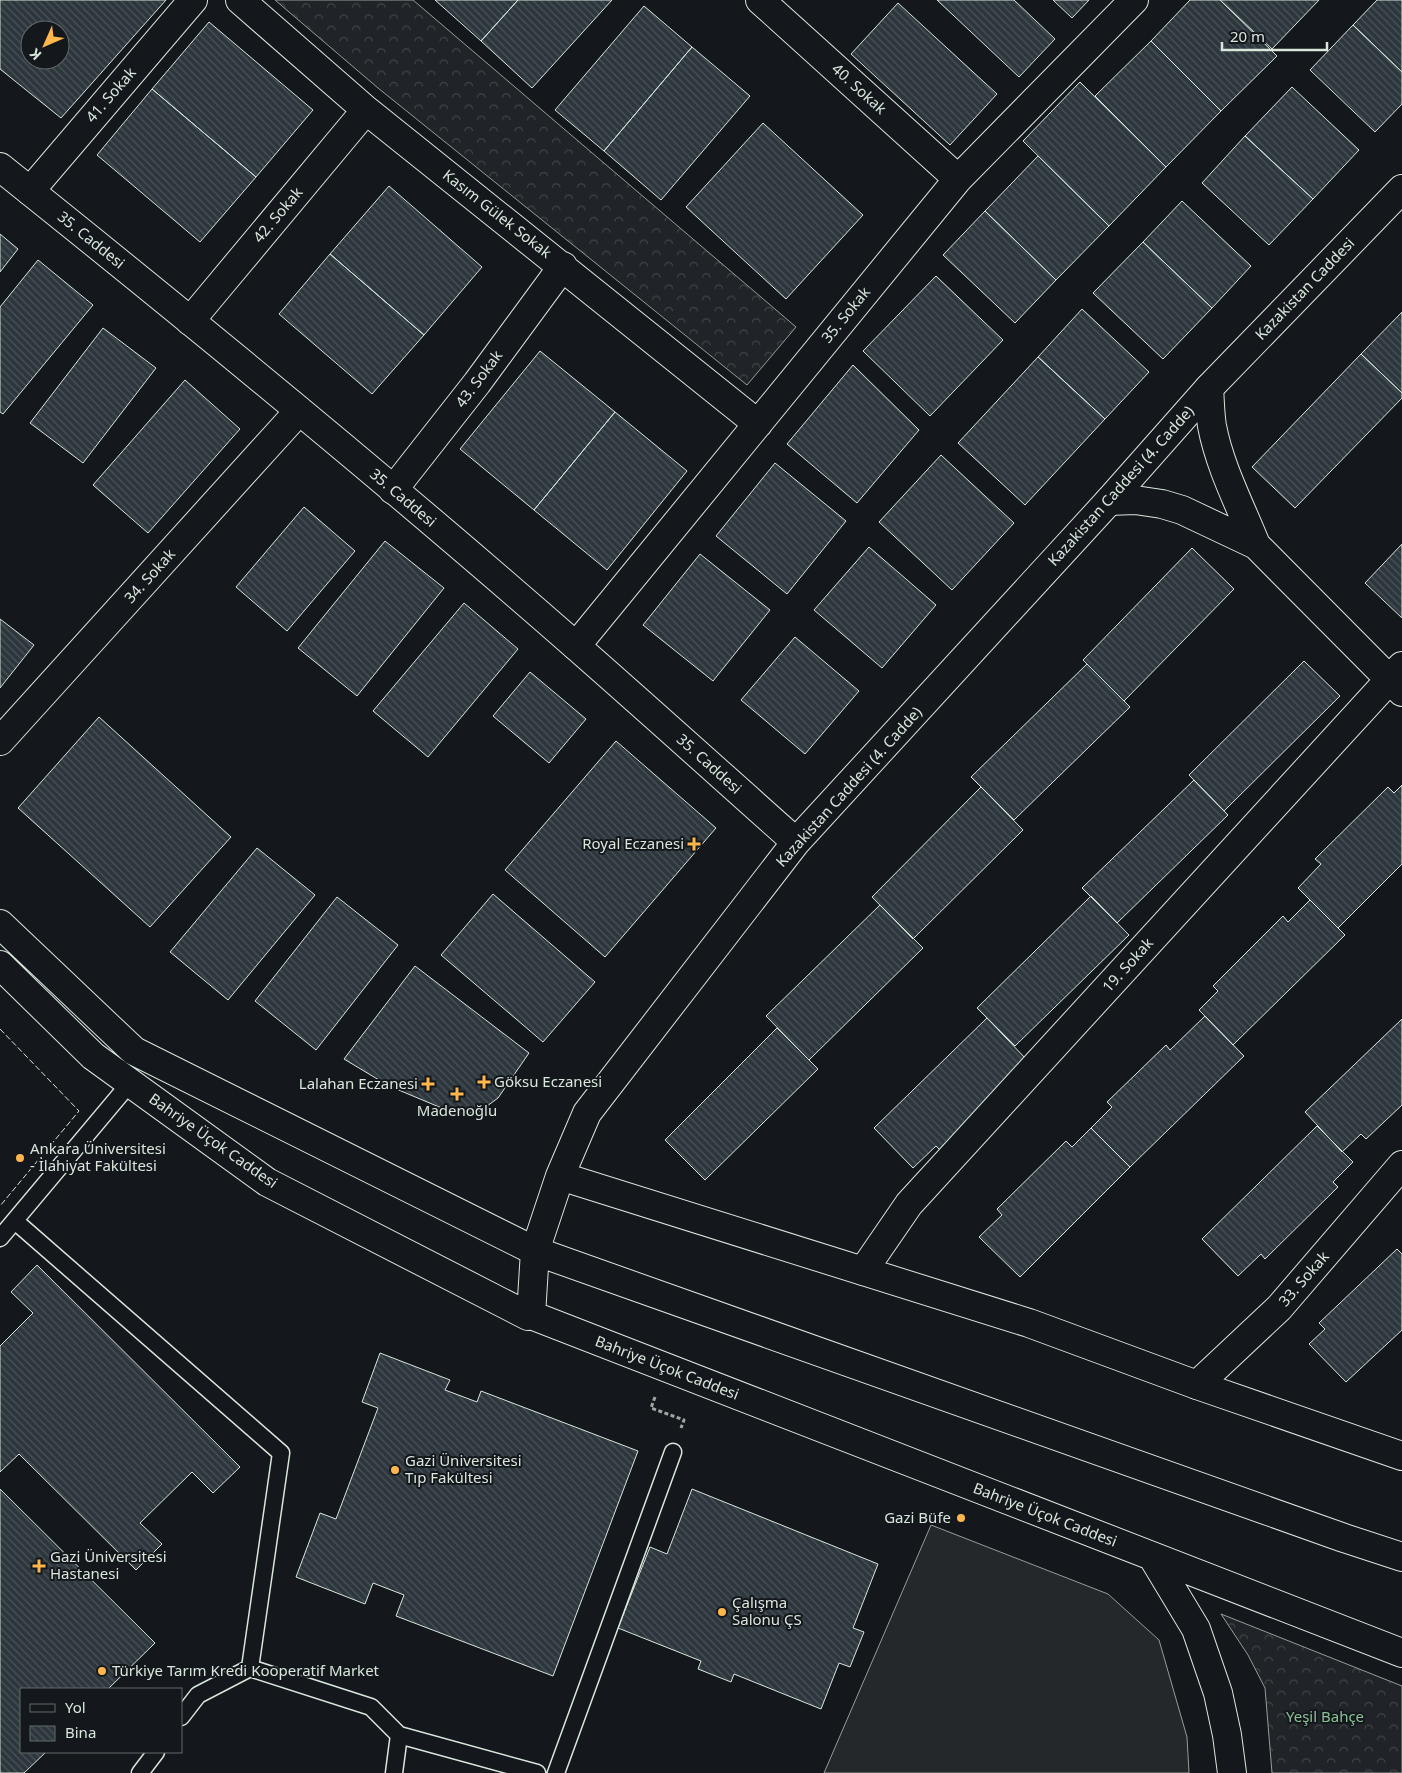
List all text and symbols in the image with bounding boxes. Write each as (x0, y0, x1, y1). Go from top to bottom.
north arrow (20, 20, 70, 70)
scale bar (1222, 20, 1327, 52)
text: 20 m (1230, 26, 1265, 46)
text: K (25, 44, 45, 65)
street label: 40. Sokak (828, 58, 891, 118)
street label: 41. Sokak (81, 63, 140, 126)
street label: Kasım Gülek Sokak (439, 164, 556, 262)
street label: 42. Sokak (248, 182, 306, 246)
street label: 35. Caddesi (54, 206, 129, 272)
street label: Kazakistan Caddesi (1250, 233, 1358, 344)
street label: 35. Sokak (816, 282, 874, 347)
street label: 43. Sokak (450, 346, 506, 411)
street label: Kazakistan Caddesi (4. Cadde) (1043, 401, 1198, 570)
street label: 35. Caddesi (366, 464, 441, 531)
street label: 34. Sokak (119, 544, 179, 607)
street label: Kazakistan Caddesi (4. Cadde) (771, 702, 926, 871)
street label: 35. Caddesi (673, 729, 746, 798)
place label: Royal Eczanesi (582, 833, 684, 853)
marker: Royal Eczanesi (688, 838, 700, 850)
street label: 19. Sokak (1097, 933, 1157, 996)
place label: Göksu Eczanesi (494, 1071, 602, 1091)
place label: Lalahan Eczanesi (299, 1073, 418, 1093)
marker: Göksu Eczanesi (478, 1076, 490, 1088)
marker: Lalahan Eczanesi (422, 1078, 434, 1090)
street label: Bahriye Üçok Caddesi (145, 1088, 282, 1192)
marker: Madenoğlu (451, 1088, 463, 1100)
place label: Madenoğlu (417, 1100, 497, 1120)
place label: Ankara Üniversitesi - İlahiyat Fakültesi (30, 1138, 166, 1175)
marker: Ankara Üniversitesi - İlahiyat Fakültesi (14, 1152, 26, 1164)
street label: 33. Sokak (1274, 1247, 1333, 1310)
street label: Bahriye Üçok Caddesi (593, 1330, 742, 1404)
place label: Gazi Üniversitesi Tıp Fakültesi (405, 1450, 522, 1487)
marker: Gazi Üniversitesi Tıp Fakültesi (389, 1464, 401, 1476)
street label: Bahriye Üçok Caddesi (971, 1477, 1120, 1551)
place label: Gazi Büfe (884, 1507, 951, 1527)
marker: Gazi Büfe (955, 1512, 967, 1524)
place label: Gazi Üniversitesi Hastanesi (50, 1546, 167, 1583)
marker: Gazi Üniversitesi Hastanesi (32, 1559, 46, 1573)
place label: Çalışma Salonu ÇS (732, 1592, 802, 1629)
marker: Çalışma Salonu ÇS (716, 1606, 728, 1618)
place label: Türkiye Tarım Kredi Kooperatif Market (112, 1660, 380, 1680)
marker: Türkiye Tarım Kredi Kooperatif Market (96, 1665, 108, 1677)
legend (20, 1688, 182, 1753)
text: Yol (65, 1697, 86, 1717)
park label: Yeşil Bahçe (1286, 1706, 1364, 1726)
text: Bina (65, 1722, 96, 1742)

